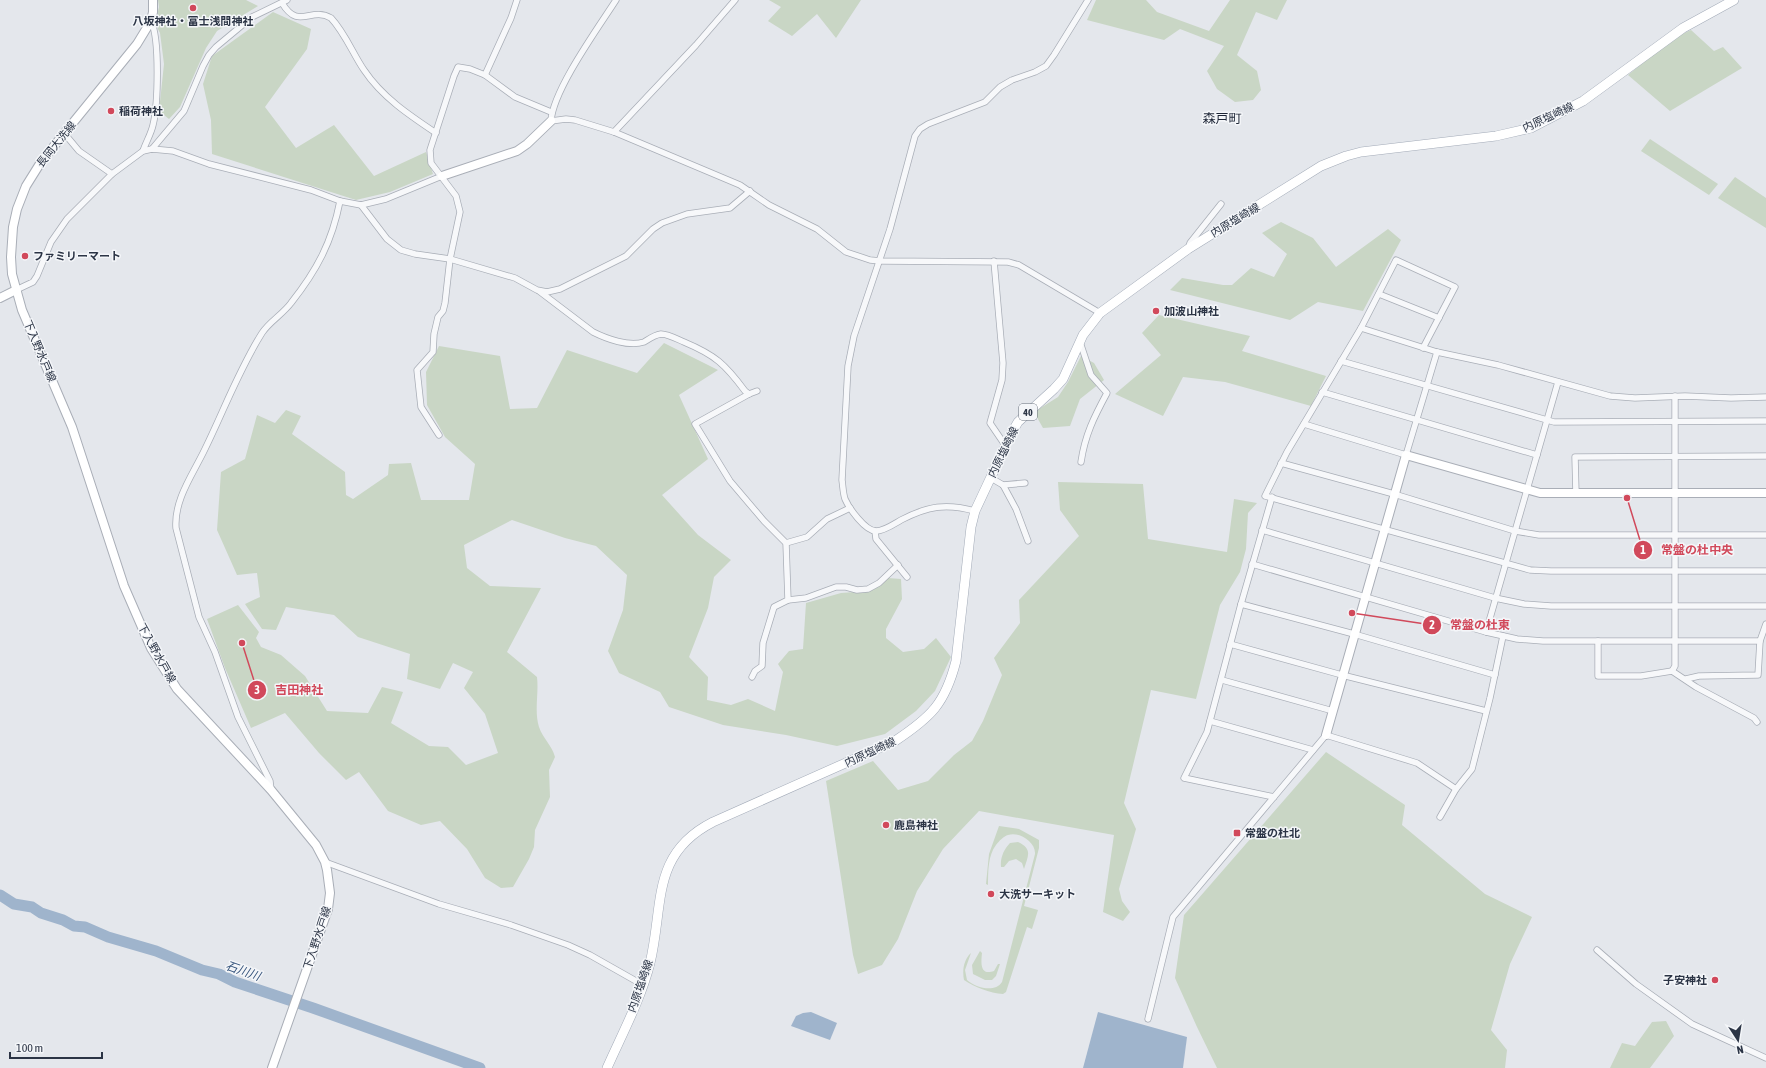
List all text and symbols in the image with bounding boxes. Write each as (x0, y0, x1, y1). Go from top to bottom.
marker: 八坂神社・冨士浅間神社 (188, 3, 198, 13)
place label: 八坂神社・冨士浅間神社 (133, 15, 254, 27)
street label: 内原塩崎線 (1521, 100, 1575, 134)
place label: 稲荷神社 (119, 105, 163, 117)
marker: 稲荷神社 (106, 106, 116, 116)
district label: 森戸町 (1202, 111, 1242, 126)
street label: 長岡大洗線 (34, 119, 78, 169)
street label: 内原塩崎線 (1208, 201, 1262, 239)
place label: ファミリーマート (33, 250, 121, 262)
marker: ファミリーマート (20, 251, 30, 261)
place label: 加波山神社 (1164, 305, 1219, 317)
marker: 加波山神社 (1151, 306, 1161, 316)
street label: 下入野水戸線 (22, 318, 58, 384)
road number: 40 (1019, 404, 1037, 420)
street label: 内原塩崎線 (986, 425, 1020, 479)
callout: 常盤の杜中央 (1633, 538, 1741, 562)
text: 1 (1640, 543, 1646, 557)
text: 常盤の杜中央 (1661, 543, 1733, 557)
callout: 常盤の杜東 (1422, 613, 1518, 637)
text: 2 (1429, 618, 1435, 632)
text: 常盤の杜東 (1450, 618, 1510, 632)
street label: 下入野水戸線 (136, 621, 178, 685)
callout: 吉田神社 (247, 678, 331, 702)
text: 3 (254, 683, 260, 697)
text: 吉田神社 (275, 683, 323, 697)
street label: 内原塩崎線 (843, 735, 897, 769)
place label: 鹿島神社 (894, 819, 938, 831)
marker: 鹿島神社 (881, 820, 891, 830)
place label: 常盤の杜北 (1245, 827, 1300, 839)
marker: 常盤の杜北 (1232, 828, 1242, 838)
place label: 大洗サーキット (999, 888, 1076, 900)
marker: 大洗サーキット (986, 889, 996, 899)
street label: 下入野水戸線 (301, 905, 333, 971)
street label: 内原塩崎線 (625, 958, 655, 1014)
water label: 石川川 (224, 959, 264, 984)
place label: 子安神社 (1663, 974, 1707, 986)
marker: 子安神社 (1710, 975, 1720, 985)
north arrow (1718, 1020, 1758, 1060)
scale bar (10, 1034, 102, 1060)
text: 100 m (16, 1041, 43, 1055)
text: N (1736, 1043, 1745, 1056)

